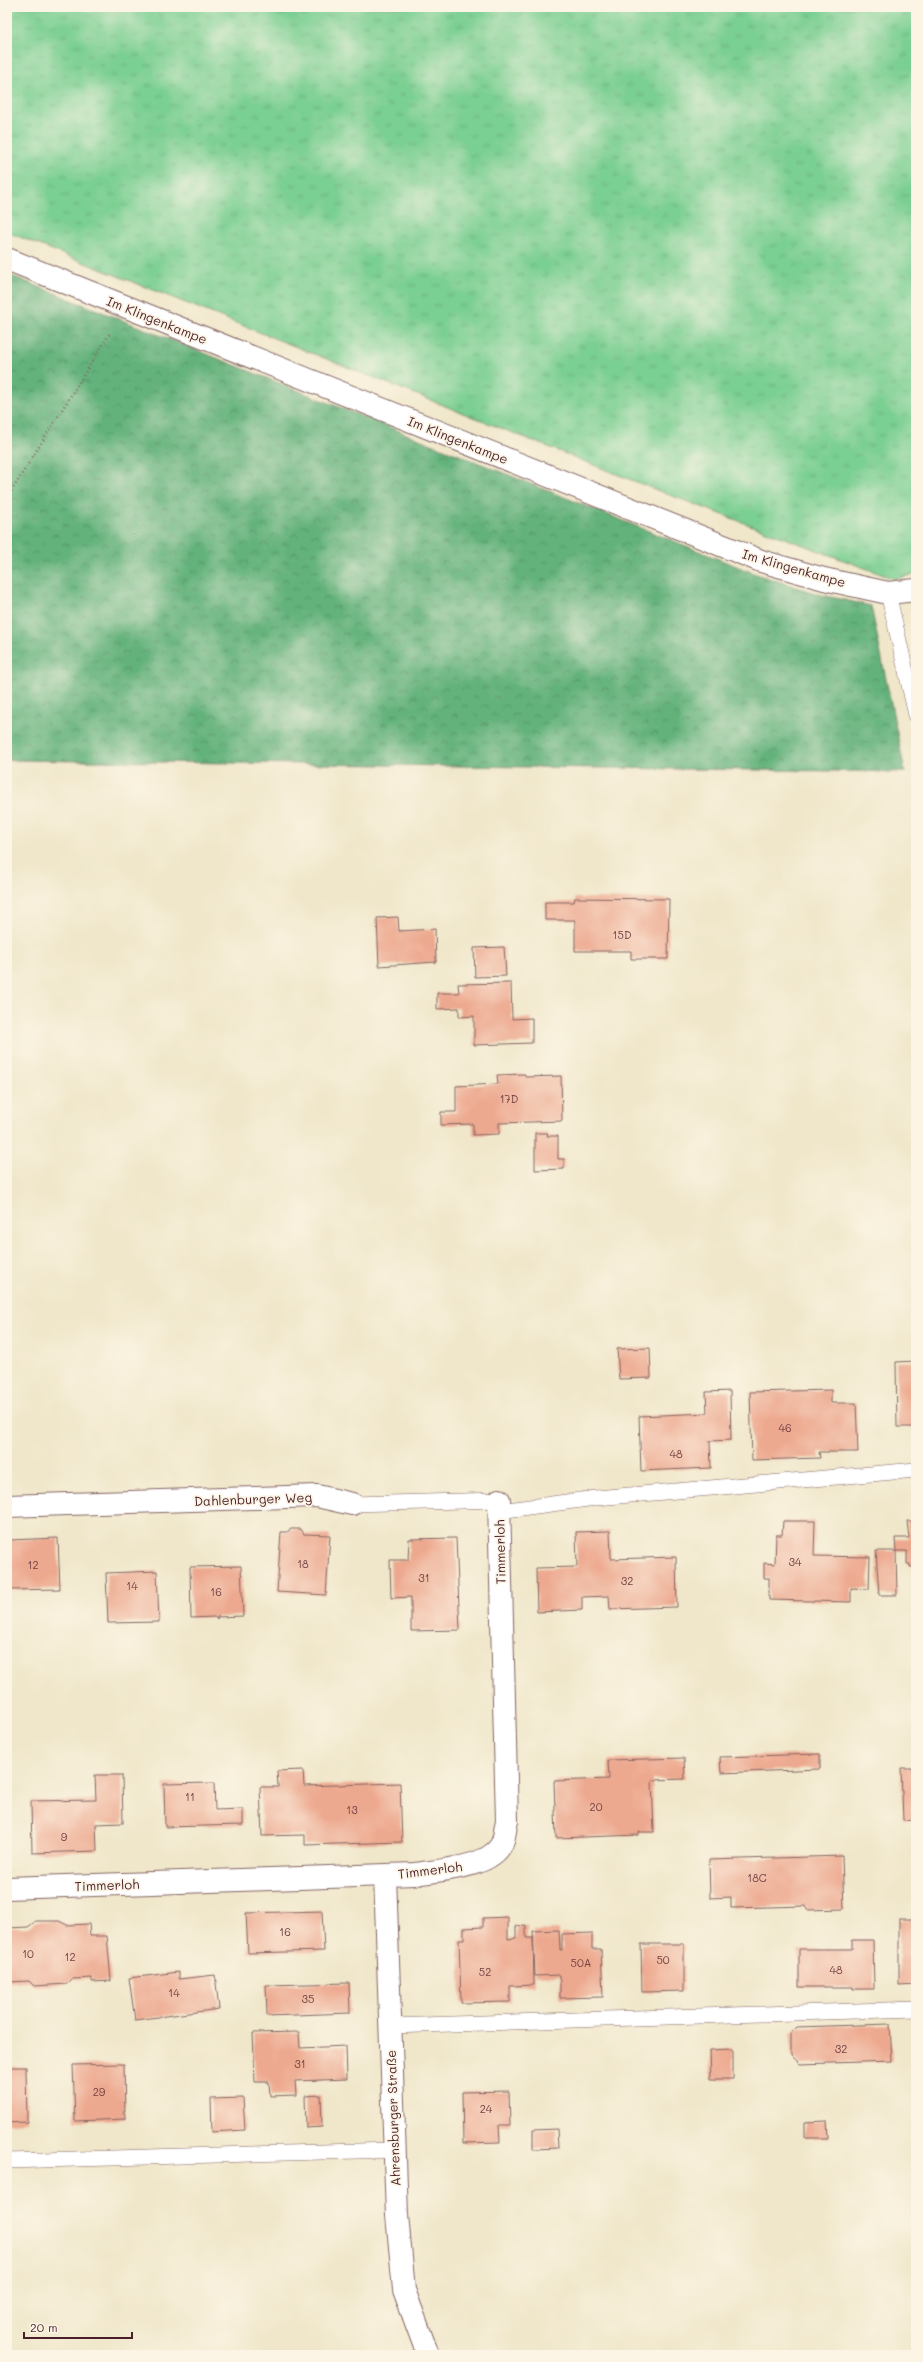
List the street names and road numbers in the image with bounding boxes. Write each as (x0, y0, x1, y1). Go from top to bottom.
street label: Im Klingenkampe (105, 292, 210, 347)
street label: Im Klingenkampe (406, 412, 511, 467)
street label: Im Klingenkampe (740, 545, 848, 590)
street label: Dahlenburger Weg (194, 1488, 312, 1509)
street label: Timmerloh (490, 1519, 509, 1585)
street label: Timmerloh (397, 1857, 463, 1882)
street label: Timmerloh (74, 1875, 140, 1894)
street label: Ahrensburger Straße (382, 2049, 403, 2187)

